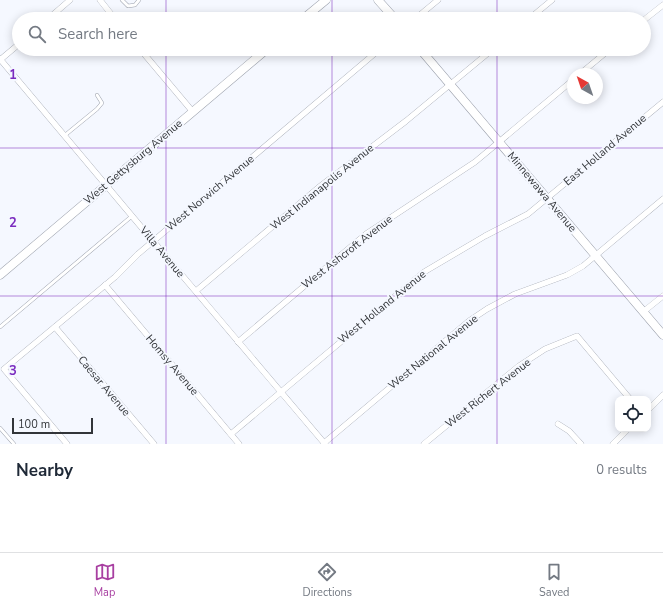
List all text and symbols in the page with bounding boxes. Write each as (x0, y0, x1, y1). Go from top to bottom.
search box (12, 12, 651, 56)
icon: search (26, 23, 48, 45)
text: Search here (58, 24, 138, 44)
text: 1 (9, 66, 17, 84)
north arrow (567, 68, 603, 104)
street label: East Holland Avenue (560, 111, 650, 189)
street label: West Gettysburg Avenue (80, 116, 186, 208)
street label: West Indianapolis Avenue (267, 140, 377, 233)
street label: Minnewawa Avenue (504, 149, 580, 235)
street label: West Norwich Avenue (163, 151, 258, 234)
street label: West Ashcroft Avenue (299, 212, 396, 292)
text: 2 (9, 214, 17, 232)
street label: Villa Avenue (135, 222, 188, 281)
street label: West Holland Avenue (335, 267, 429, 347)
street label: West National Avenue (385, 311, 481, 393)
street label: Homsy Avenue (142, 331, 202, 399)
street label: Caesar Avenue (74, 353, 134, 419)
street label: West Richert Avenue (442, 355, 534, 431)
text: 3 (9, 362, 17, 380)
map controls (615, 396, 651, 432)
button: locate (615, 396, 651, 432)
scale bar (12, 416, 93, 435)
text: 100 m (18, 417, 50, 432)
text: Nearby (16, 459, 73, 482)
text: 0 results (596, 461, 647, 479)
tab: Map (94, 561, 116, 600)
tab: Directions (303, 561, 352, 600)
tab: Saved (539, 561, 569, 600)

